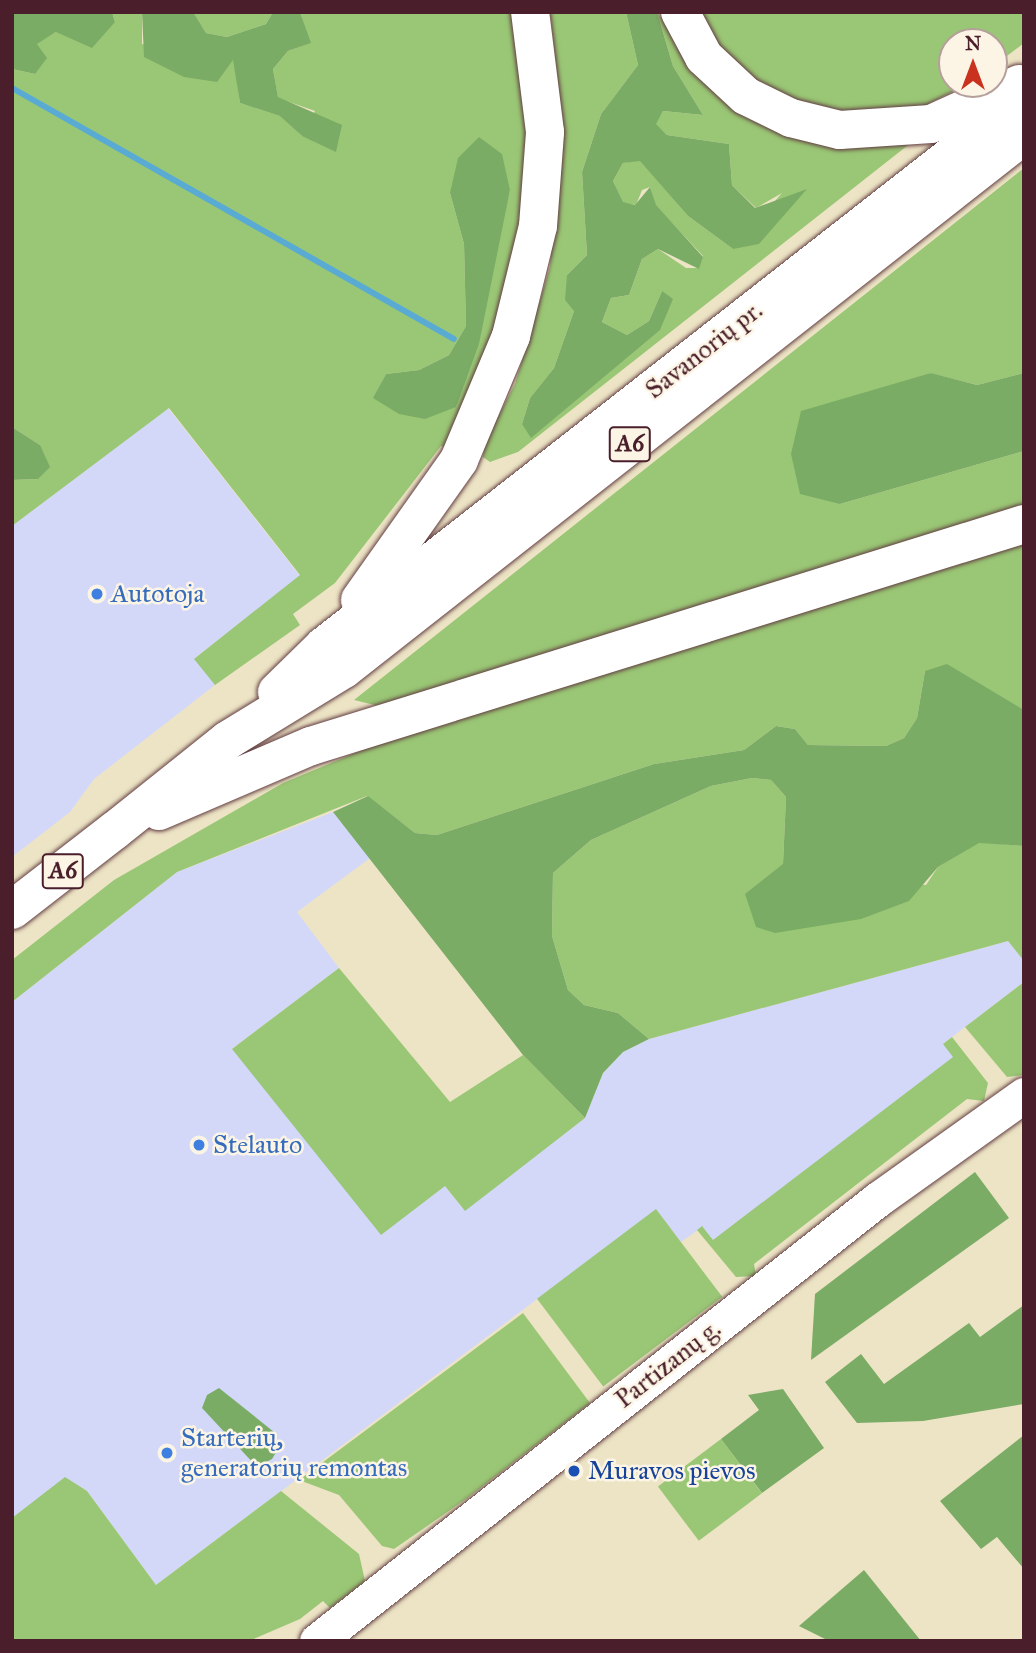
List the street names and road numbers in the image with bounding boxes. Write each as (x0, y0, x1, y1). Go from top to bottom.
street label: Savanorių pr. (639, 295, 769, 405)
road number: A6 (607, 424, 653, 464)
road number: A6 (40, 850, 86, 892)
street label: Partizanų g. (609, 1313, 727, 1415)

